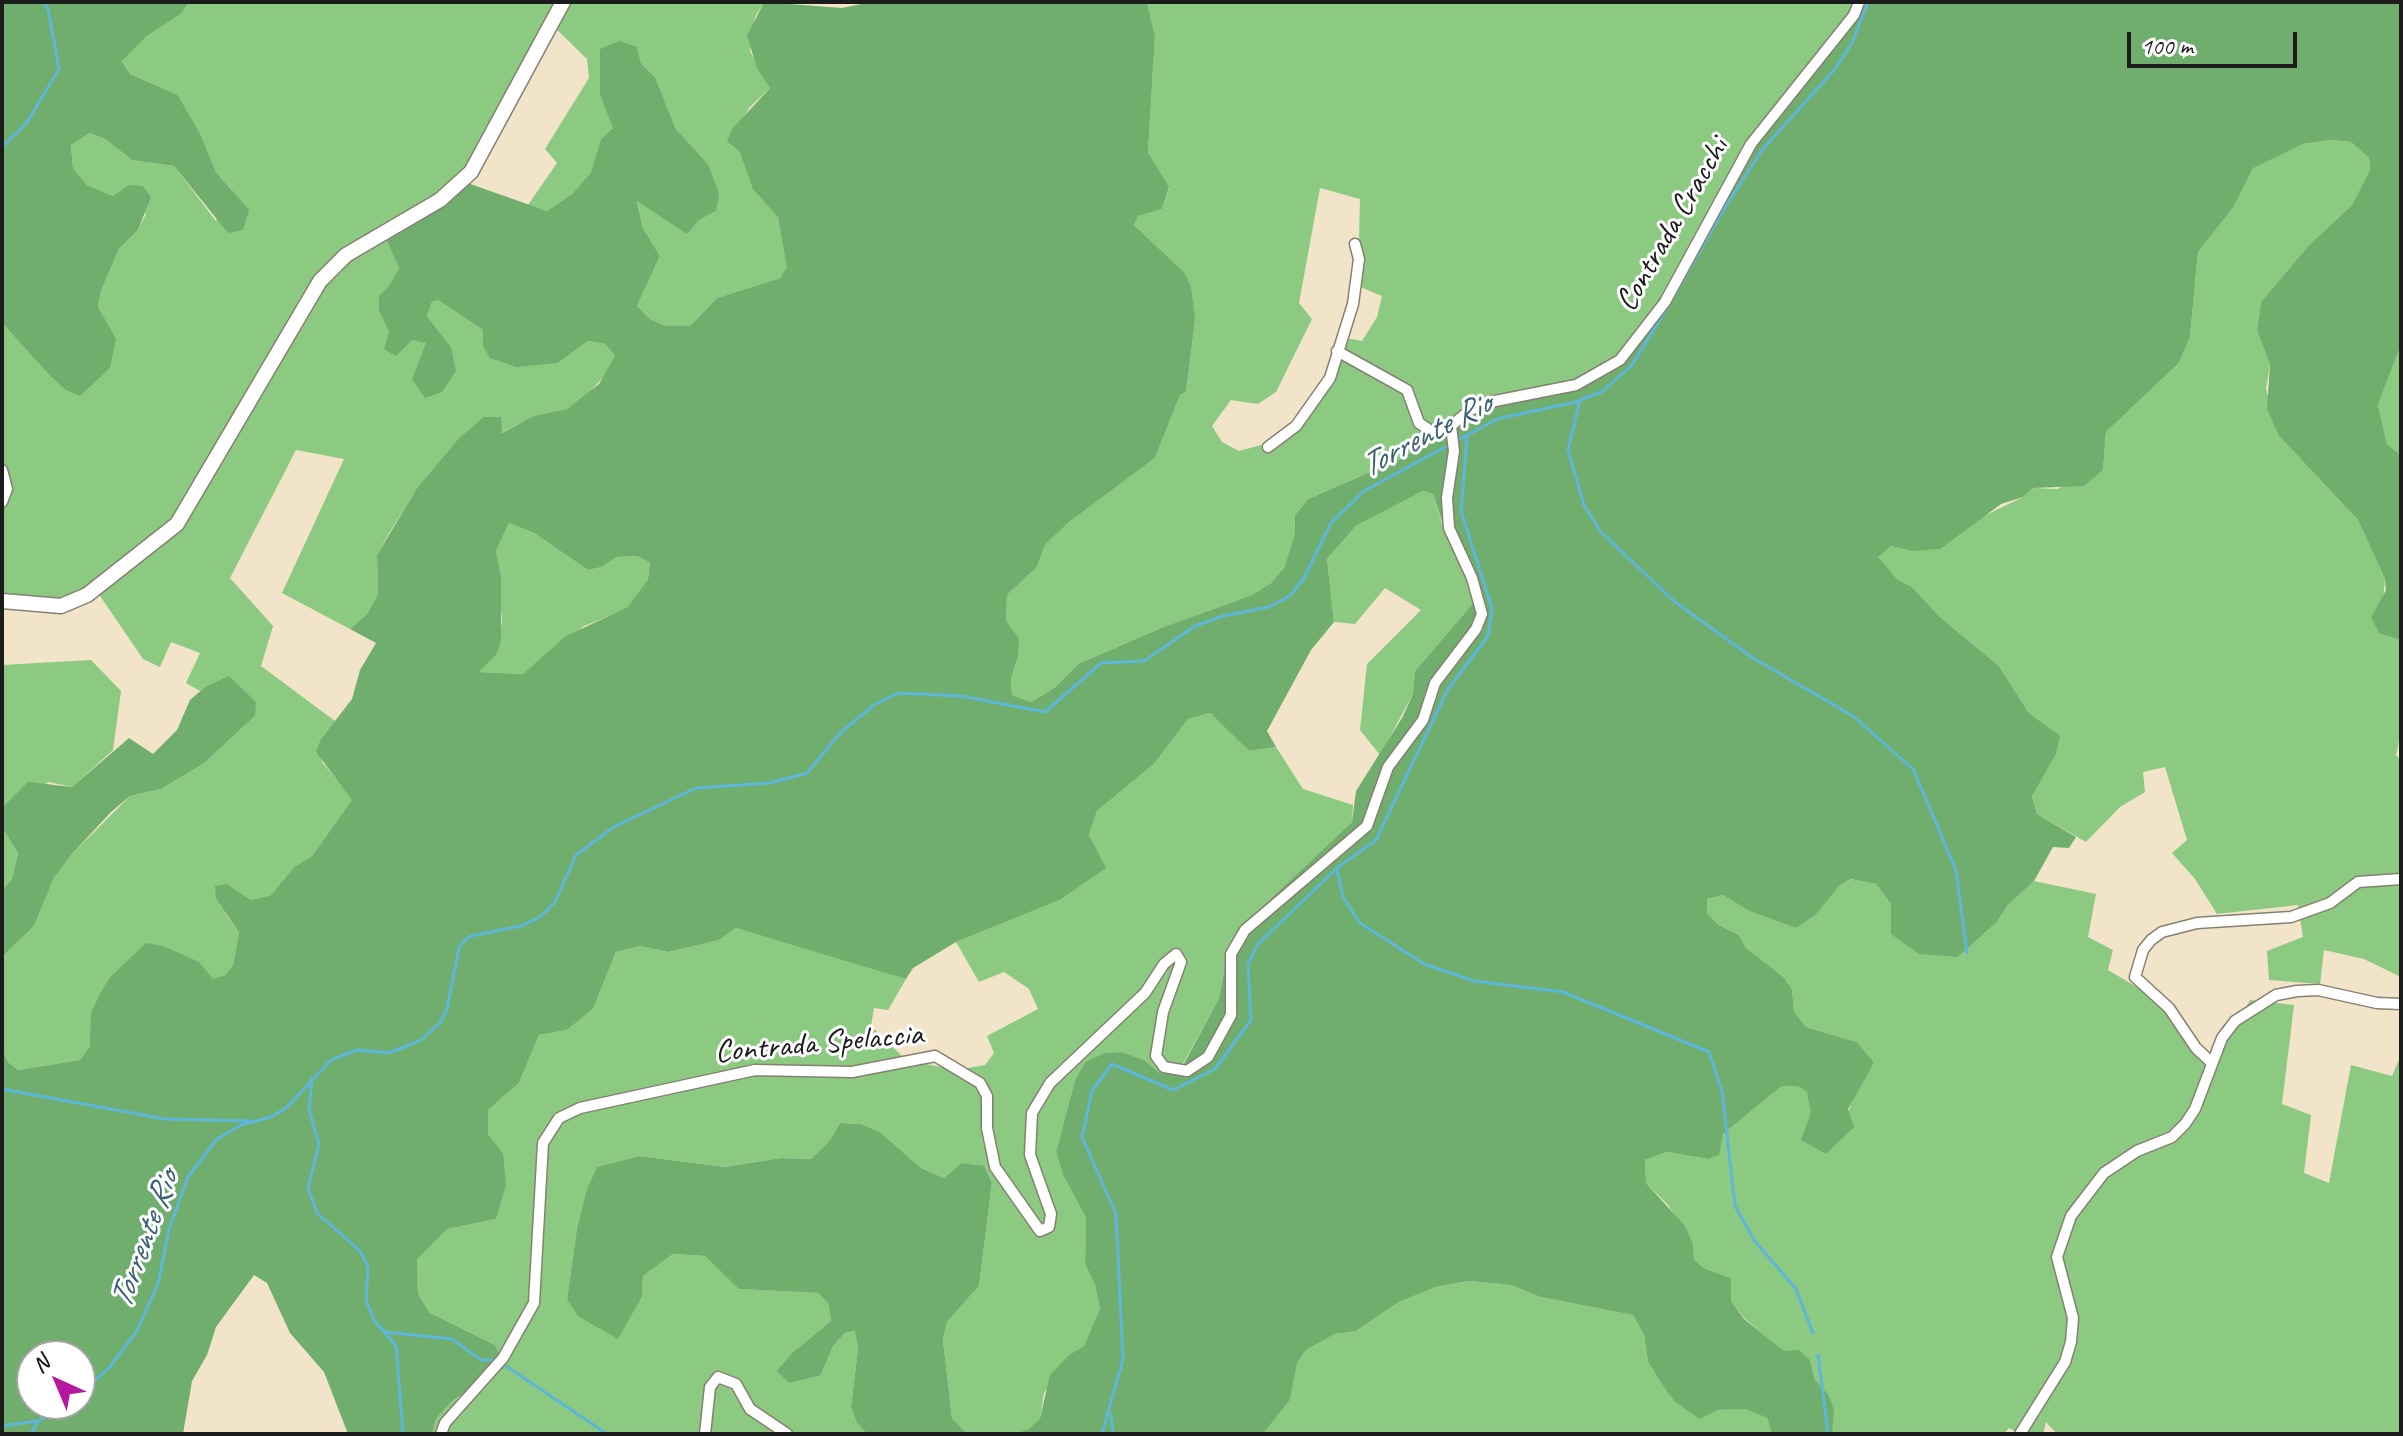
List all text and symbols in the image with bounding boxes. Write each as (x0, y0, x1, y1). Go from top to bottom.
scale bar (2131, 16, 2301, 66)
text: 100 m (2141, 31, 2193, 61)
street label: Contrada Cracchi (1608, 132, 1738, 318)
water label: Torrente Rio (1354, 385, 1498, 487)
street label: Contrada Spelaccia (713, 1016, 925, 1072)
water label: Torrente Rio (101, 1166, 189, 1314)
north arrow (16, 1340, 96, 1420)
text: N (26, 1349, 55, 1379)

